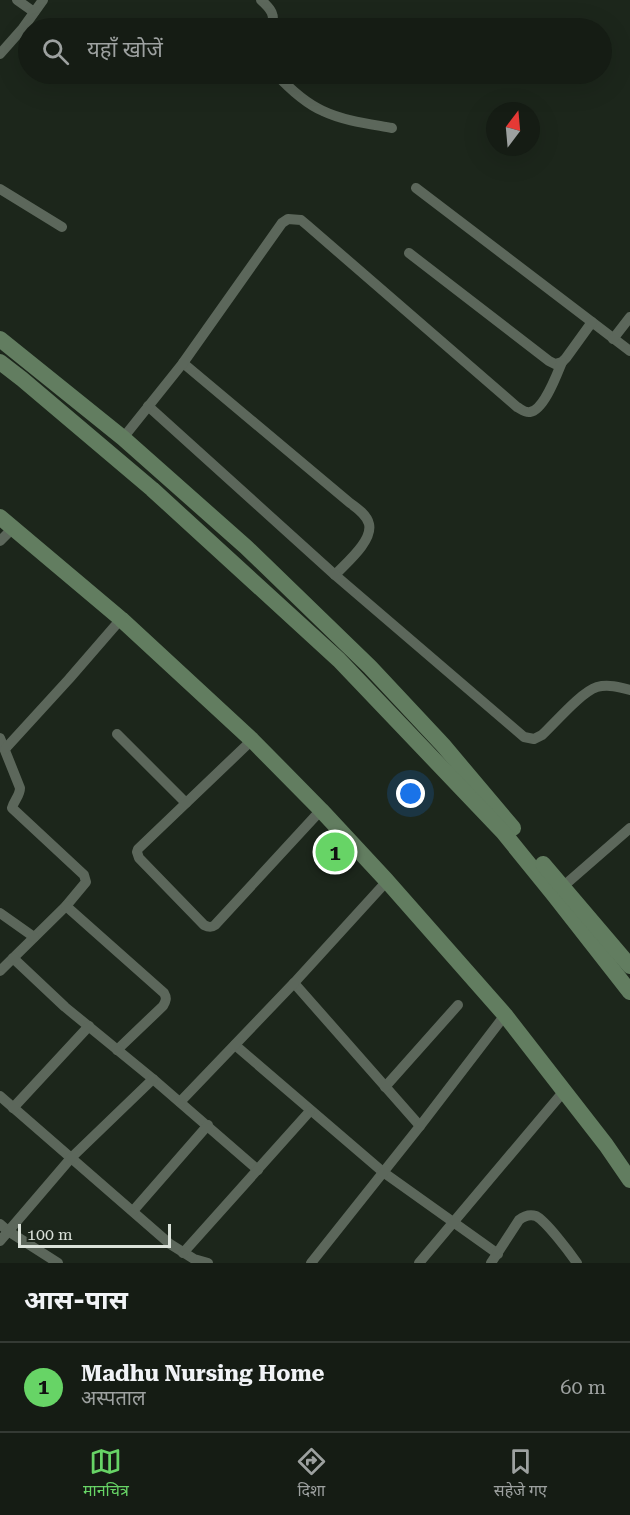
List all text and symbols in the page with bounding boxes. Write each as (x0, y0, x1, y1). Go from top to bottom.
search box (18, 18, 612, 84)
icon: search (39, 35, 72, 68)
text: यहाँ खोजें (87, 37, 163, 62)
north arrow (486, 102, 540, 156)
your location (396, 779, 425, 808)
pin: 1 (316, 830, 354, 874)
scale bar (18, 1221, 171, 1248)
text: 100 m (27, 1225, 73, 1244)
text: आस-पास (24, 1285, 128, 1315)
text: Madhu Nursing Home (81, 1361, 325, 1386)
text: 1 (38, 1375, 49, 1399)
text: 60 m (560, 1375, 606, 1399)
text: अस्पताल (81, 1386, 146, 1410)
tab: मानचित्र (83, 1445, 129, 1503)
tab: दिशा (295, 1445, 328, 1503)
tab: सहेजे गए (494, 1445, 547, 1503)

